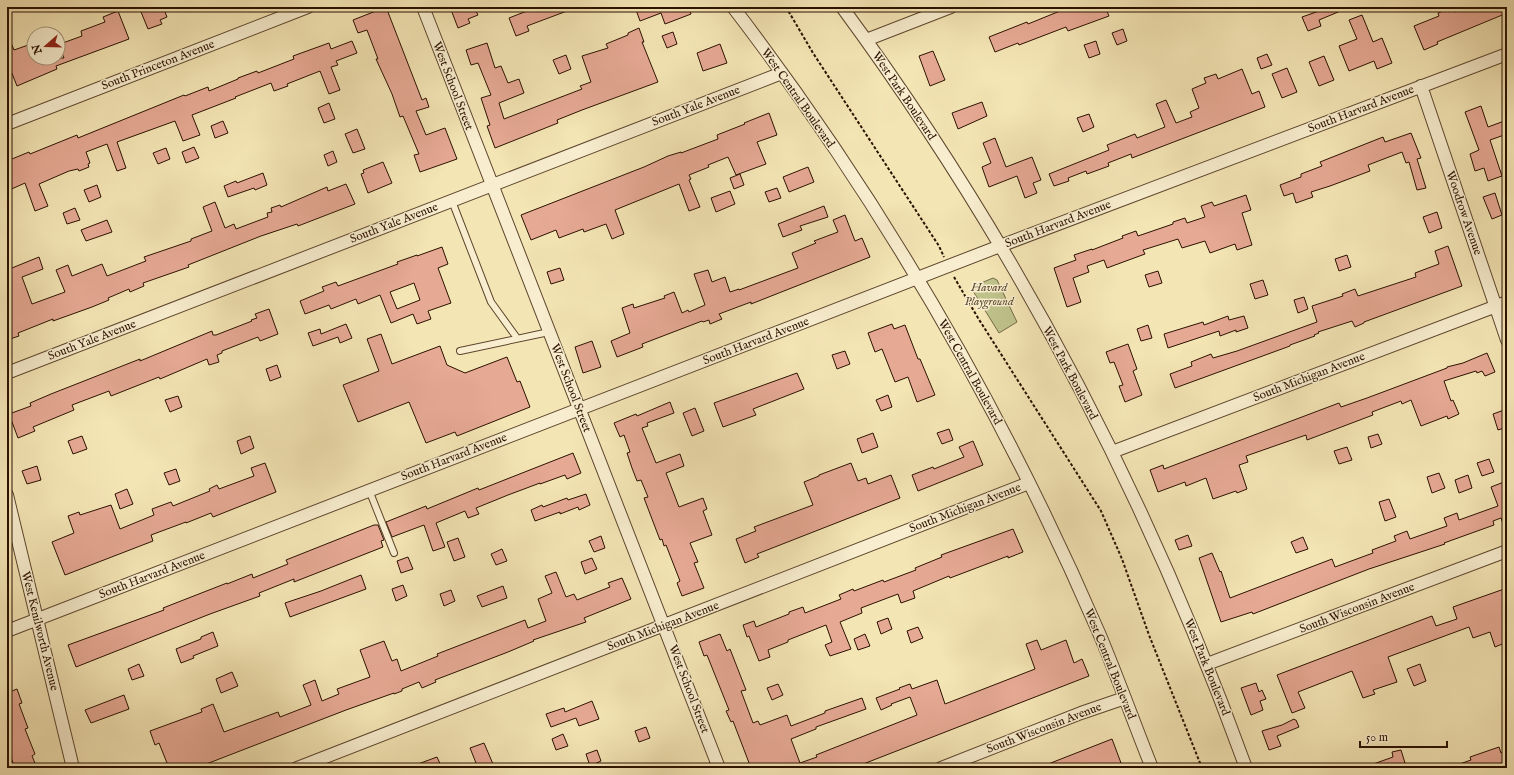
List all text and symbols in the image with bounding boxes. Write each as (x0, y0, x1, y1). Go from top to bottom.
north arrow (26, 26, 66, 66)
street label: South Princeton Avenue (99, 36, 217, 93)
street label: West School Street (429, 40, 477, 132)
text: N (29, 42, 46, 57)
street label: West Central Boulevard (758, 45, 838, 151)
street label: West Park Boulevard (869, 49, 939, 144)
street label: South Yale Avenue (650, 82, 743, 130)
street label: South Harvard Avenue (1306, 82, 1417, 136)
street label: Woodrow Avenue (1443, 169, 1486, 258)
street label: South Harvard Avenue (1003, 197, 1114, 251)
street label: South Yale Avenue (348, 199, 441, 247)
park label: Havard Playground (964, 280, 1015, 310)
street label: South Harvard Avenue (701, 314, 812, 368)
street label: South Yale Avenue (46, 316, 139, 364)
street label: West Central Boulevard (935, 317, 1005, 428)
street label: West Park Boulevard (1039, 324, 1101, 423)
street label: West School Street (547, 342, 595, 434)
street label: South Michigan Avenue (1251, 349, 1367, 405)
street label: South Harvard Avenue (399, 430, 510, 484)
street label: South Michigan Avenue (907, 480, 1023, 536)
street label: South Harvard Avenue (97, 548, 208, 602)
street label: West Kenilworth Avenue (18, 570, 62, 693)
street label: South Wisconsin Avenue (1297, 579, 1417, 637)
street label: South Michigan Avenue (605, 598, 721, 654)
street label: West Central Boulevard (1081, 607, 1139, 722)
street label: West Park Boulevard (1181, 616, 1234, 718)
street label: West School Street (665, 643, 713, 735)
street label: South Wisconsin Avenue (984, 699, 1104, 757)
scale bar (1360, 723, 1447, 749)
text: 50 m (1366, 730, 1388, 745)

